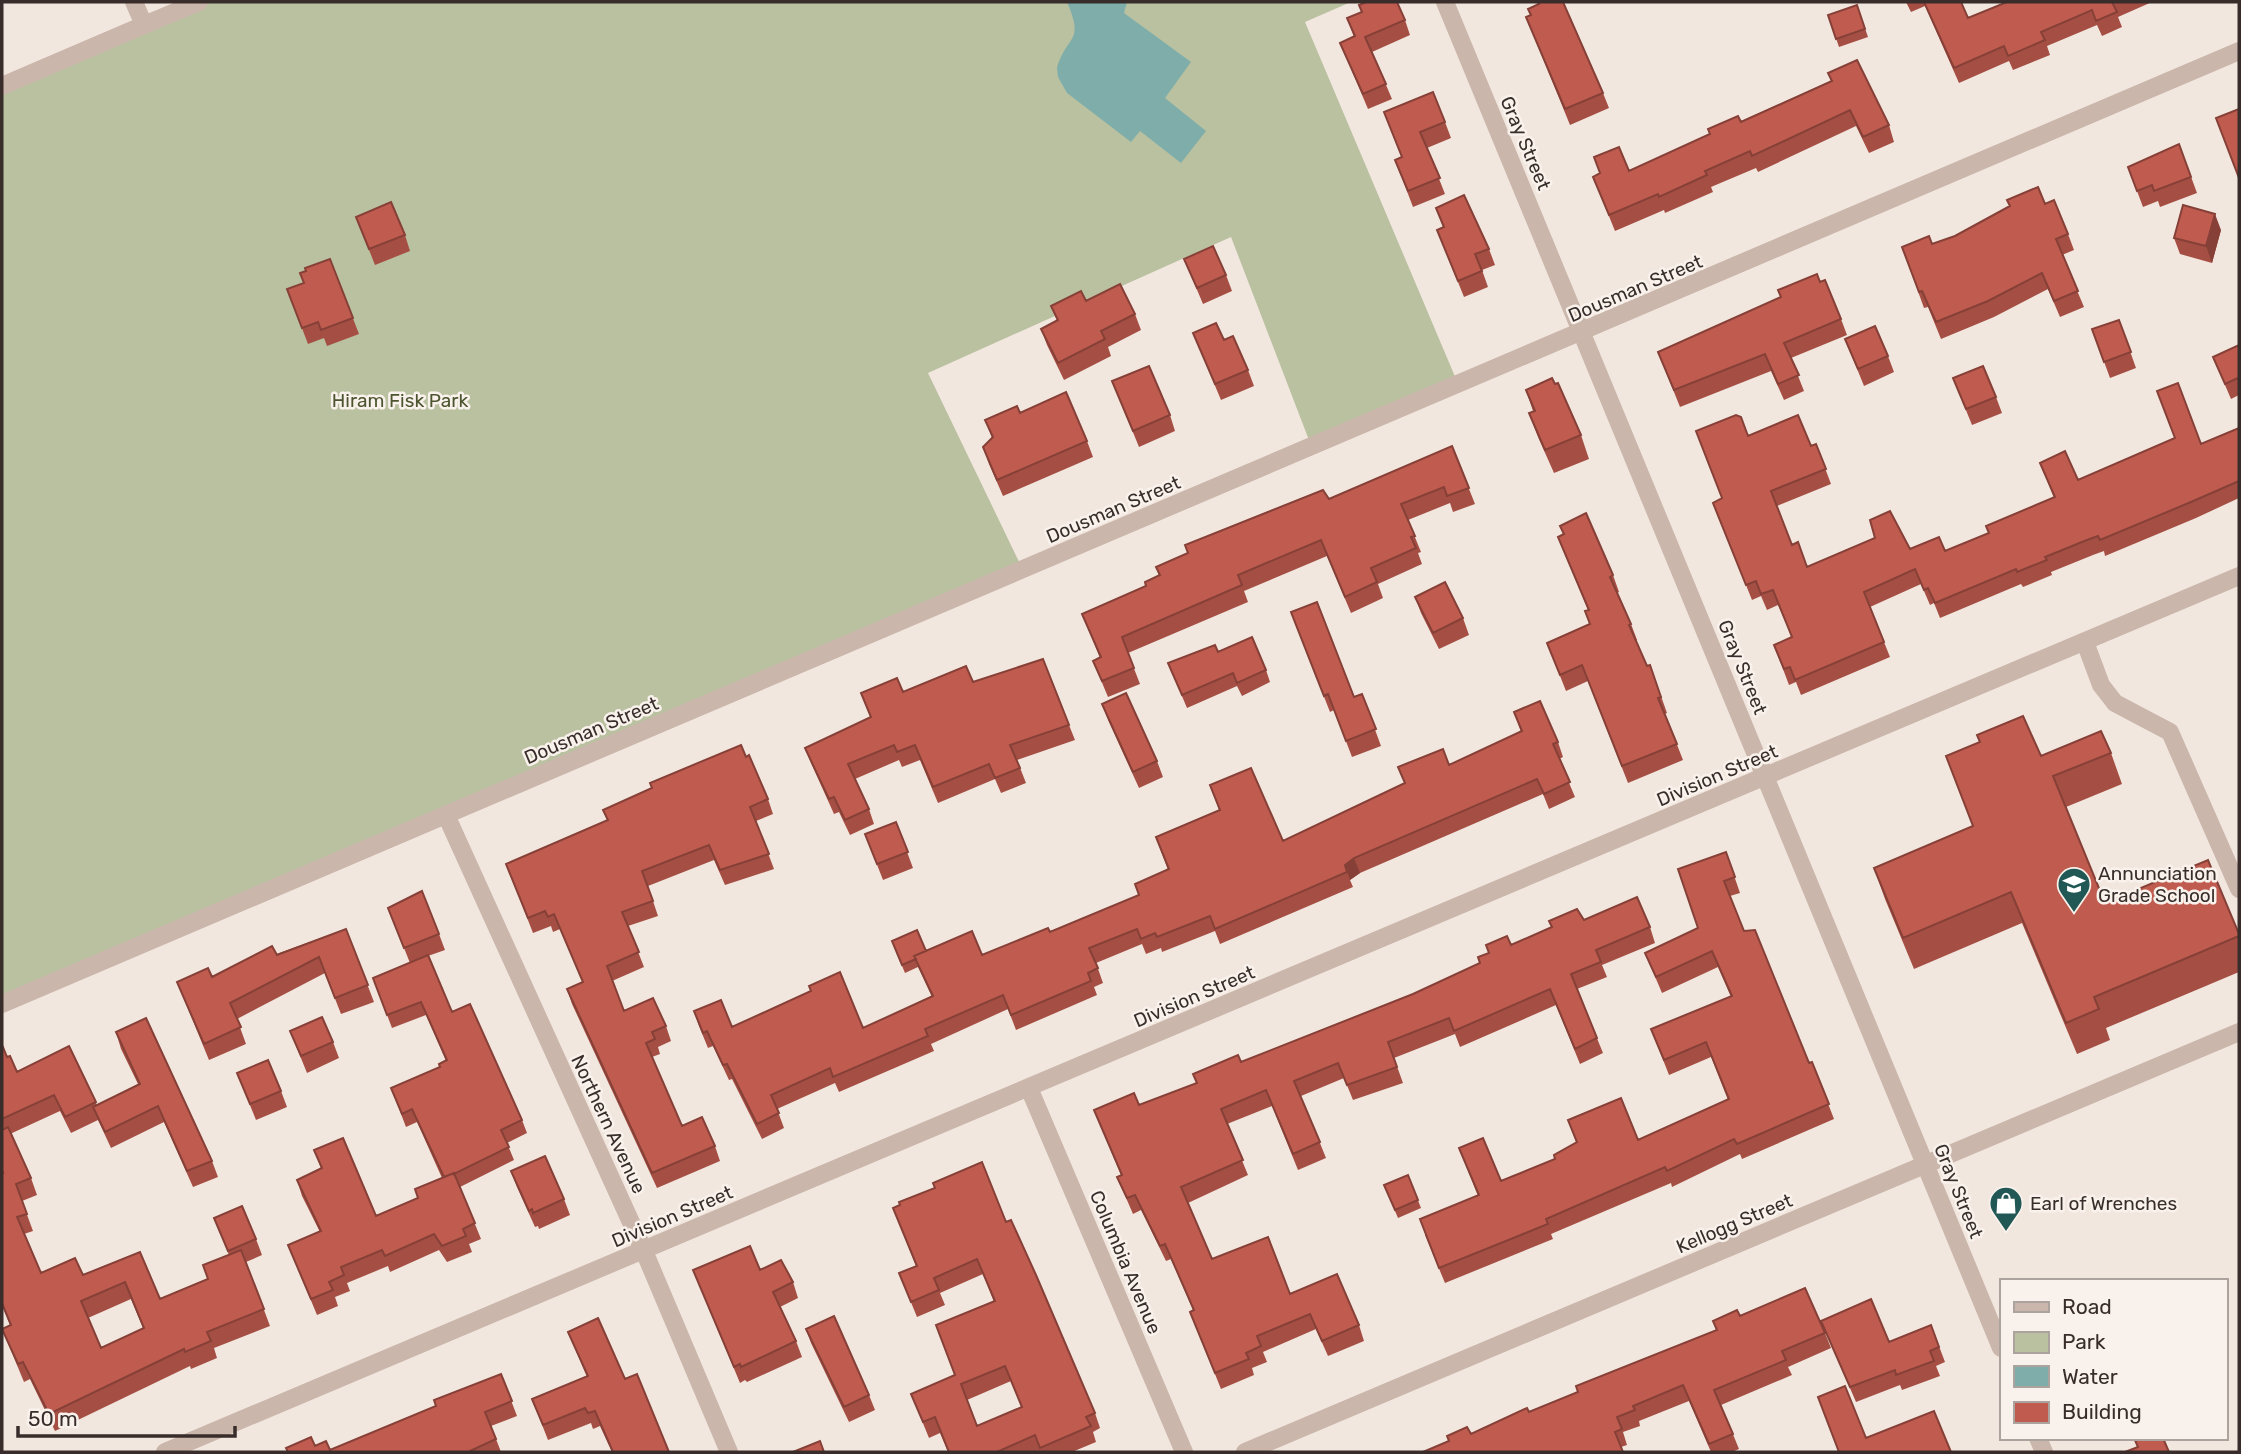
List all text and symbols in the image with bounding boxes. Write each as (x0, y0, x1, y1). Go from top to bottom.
street label: Gray Street (1495, 93, 1556, 194)
street label: Dousman Street (1565, 250, 1706, 327)
park label: Hiram Fisk Park (332, 389, 468, 412)
street label: Dousman Street (1043, 471, 1184, 548)
street label: Gray Street (1713, 617, 1772, 718)
street label: Dousman Street (521, 692, 662, 769)
street label: Division Street (1653, 739, 1782, 811)
place label: Annunciation Grade School (2098, 862, 2217, 907)
school or university icon: Annunciation Grade School (2055, 865, 2093, 914)
street label: Division Street (1130, 960, 1259, 1032)
street label: Northern Avenue (566, 1051, 651, 1197)
street label: Gray Street (1929, 1141, 1988, 1242)
street label: Division Street (608, 1180, 737, 1252)
shop icon: Earl of Wrenches (1987, 1184, 2025, 1233)
street label: Columbia Avenue (1085, 1187, 1166, 1337)
street label: Kellogg Street (1673, 1188, 1796, 1258)
place label: Earl of Wrenches (2030, 1192, 2177, 1215)
legend (2000, 1279, 2227, 1440)
text: Road (2062, 1294, 2112, 1319)
text: Park (2062, 1329, 2106, 1354)
text: Water (2062, 1364, 2118, 1389)
scale bar (18, 1394, 234, 1438)
text: Building (2062, 1399, 2142, 1424)
text: 50 m (28, 1406, 78, 1431)

